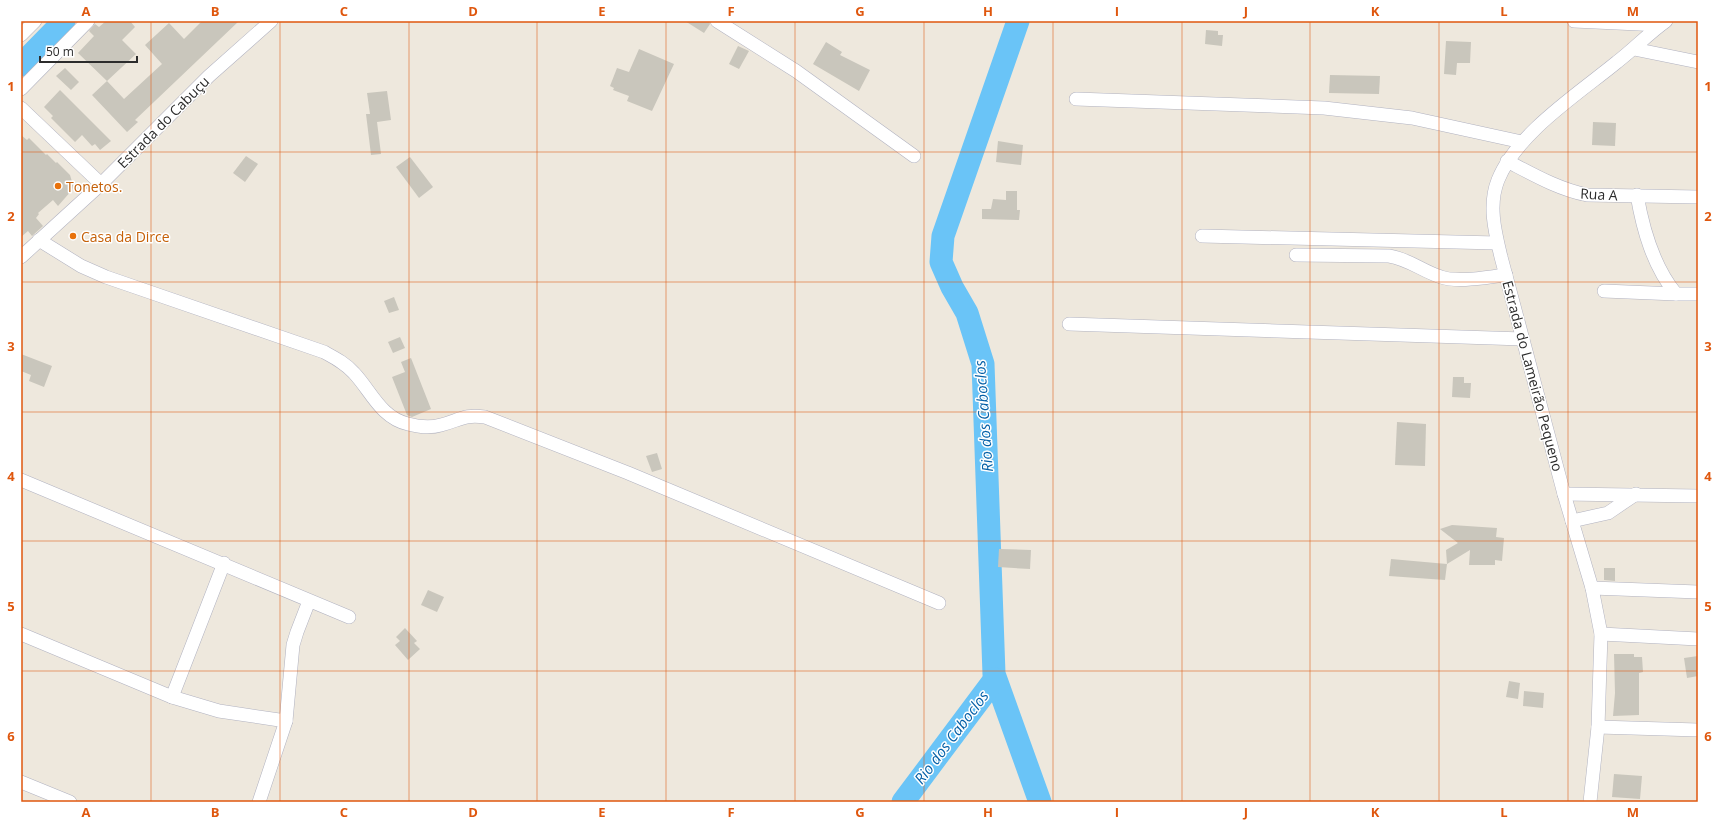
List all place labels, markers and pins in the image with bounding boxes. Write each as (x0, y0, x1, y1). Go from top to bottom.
place label: Tonetos. (66, 177, 122, 196)
marker: Tonetos. (53, 181, 63, 191)
place label: Casa da Dirce (81, 227, 170, 246)
marker: Casa da Dirce (68, 231, 78, 241)

